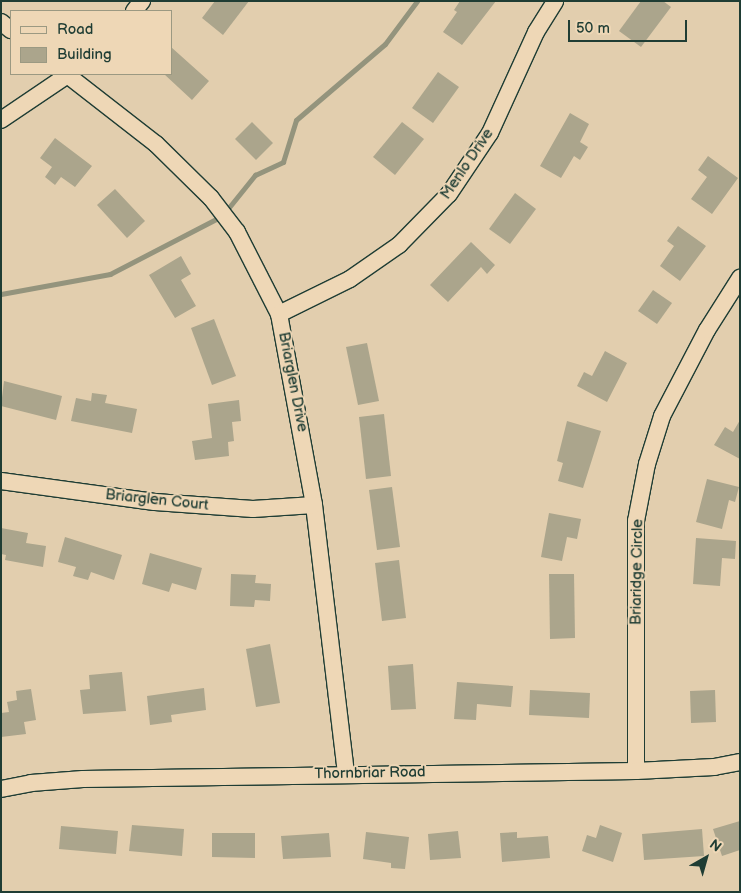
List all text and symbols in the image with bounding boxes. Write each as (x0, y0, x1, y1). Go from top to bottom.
legend (10, 10, 172, 75)
scale bar (571, 10, 690, 42)
text: 50 m (576, 19, 610, 38)
text: Road (57, 20, 93, 39)
text: Building (57, 45, 112, 64)
street label: Menlo Drive (437, 125, 497, 203)
street label: Briarglen Drive (274, 331, 312, 433)
street label: Briarglen Court (105, 486, 209, 514)
street label: Briaridge Circle (627, 519, 647, 625)
street label: Thornbriar Road (314, 763, 426, 783)
north arrow (681, 833, 731, 883)
text: N (706, 836, 725, 856)

